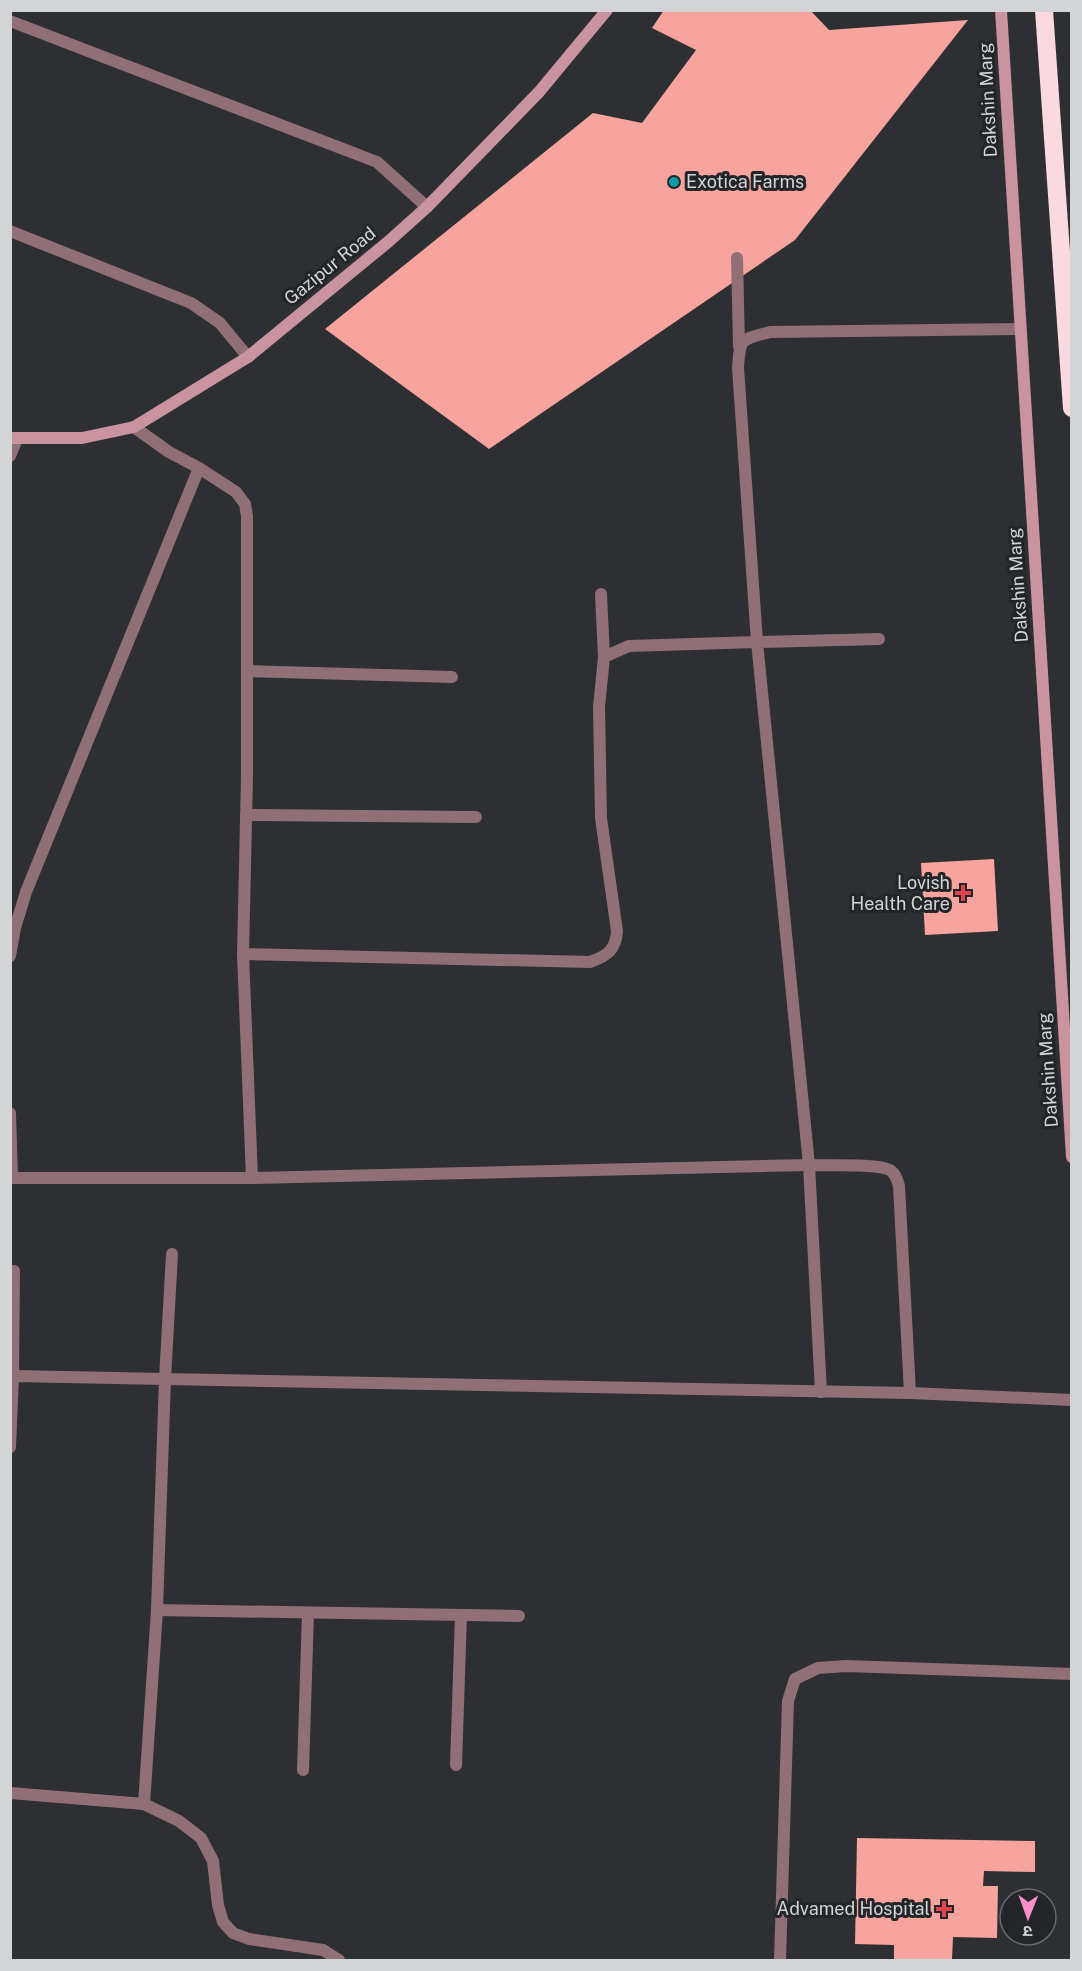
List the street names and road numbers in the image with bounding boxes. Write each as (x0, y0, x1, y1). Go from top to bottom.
street label: Dakshin Marg (974, 42, 1001, 158)
street label: Gazipur Road (280, 222, 380, 309)
street label: Dakshin Marg (1003, 527, 1032, 643)
street label: Dakshin Marg (1033, 1012, 1062, 1128)

